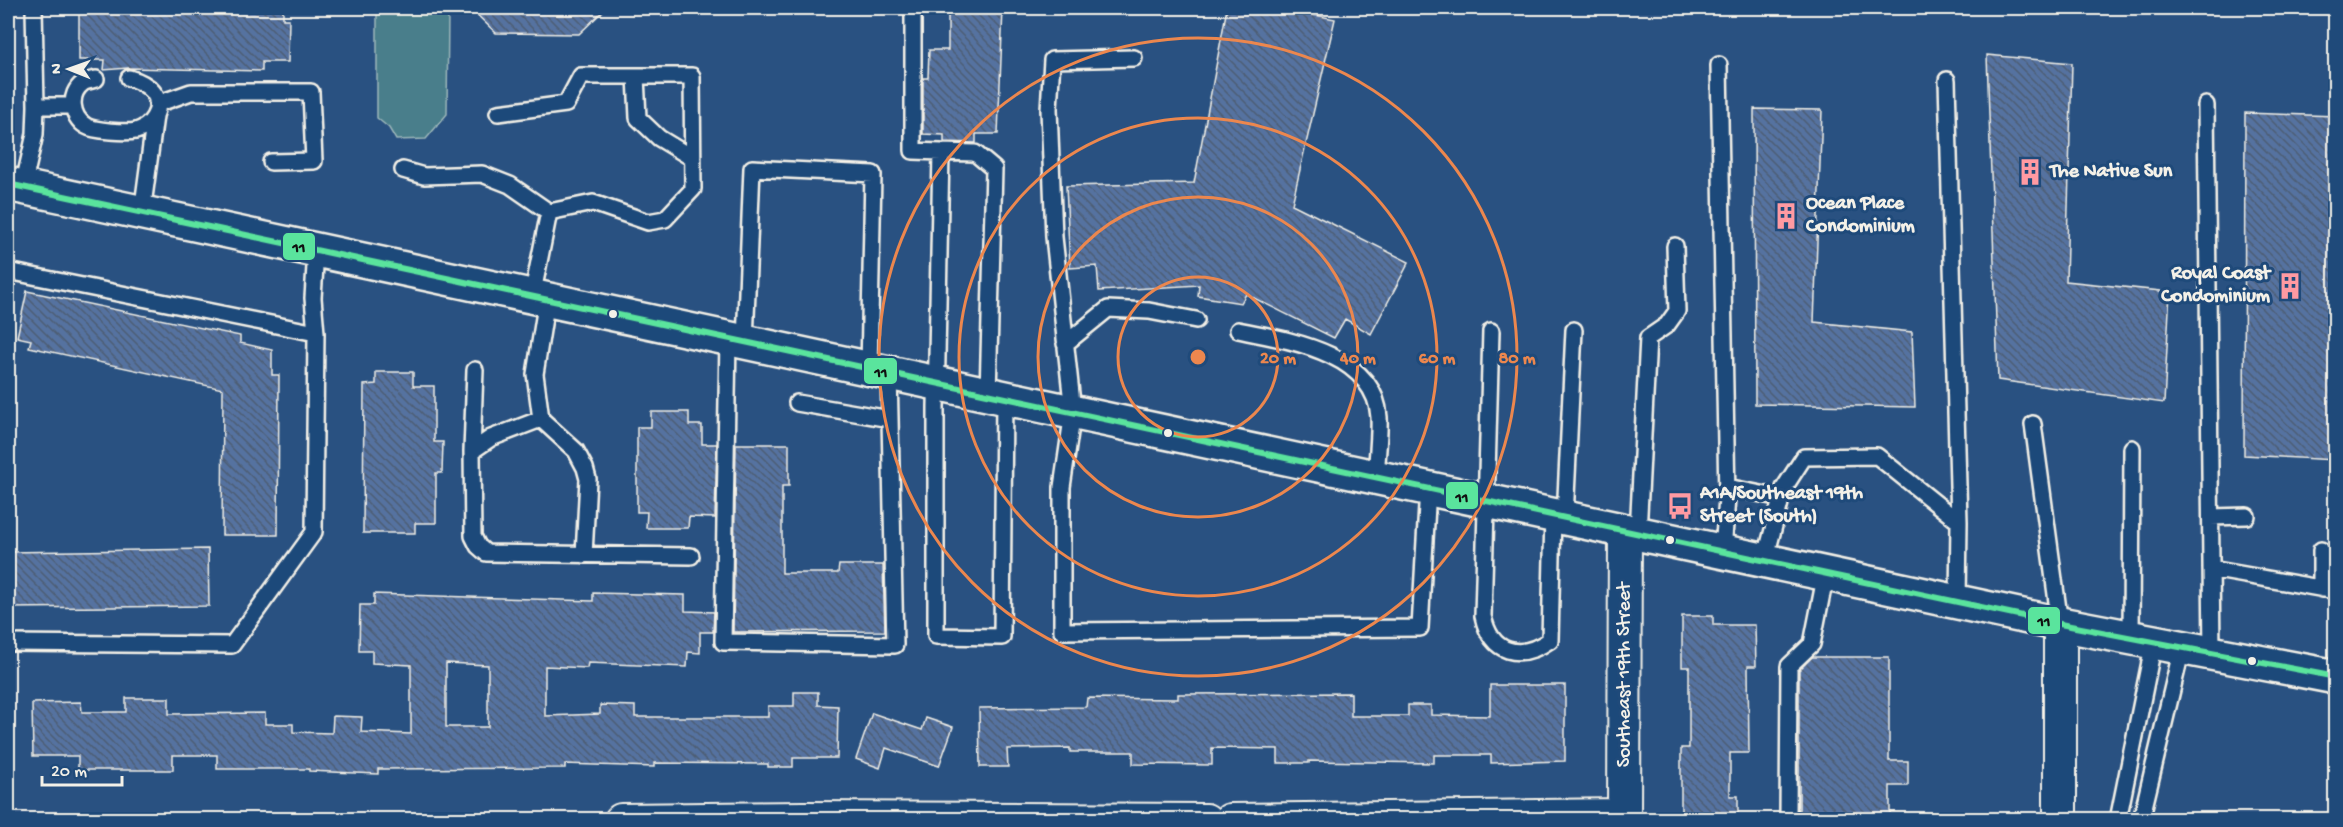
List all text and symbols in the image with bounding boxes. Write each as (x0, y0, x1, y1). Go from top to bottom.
north arrow (39, 39, 99, 99)
text: N (48, 63, 67, 74)
building icon: The Native Sun (2015, 157, 2045, 187)
place label: The Native Sun (2048, 161, 2173, 184)
place label: Ocean Place Condominium (1805, 193, 1916, 239)
building icon: Ocean Place Condominium (1771, 201, 1801, 231)
line badge: 11 (282, 232, 316, 261)
text: 11 (292, 240, 305, 259)
place label: Royal Coast Condominium (2160, 263, 2272, 309)
building icon: Royal Coast Condominium (2275, 271, 2305, 301)
unlabelled marker (607, 308, 619, 320)
centre of rings (1188, 347, 1208, 367)
text: 20 m (1260, 349, 1296, 370)
text: 40 m (1339, 349, 1376, 370)
text: 60 m (1419, 349, 1455, 370)
text: 80 m (1498, 349, 1536, 370)
line badge: 11 (863, 357, 898, 385)
text: 11 (874, 365, 887, 384)
unlabelled marker (1162, 427, 1174, 439)
line badge: 11 (1445, 481, 1479, 510)
place label: A1A/Southeast 19th Street (South) (1699, 483, 1863, 529)
text: 11 (1455, 490, 1468, 509)
bus stop icon: A1A/Southeast 19th Street (South) (1665, 491, 1695, 521)
unlabelled marker (1664, 534, 1676, 546)
street label: Southeast 19th Street (1614, 581, 1637, 767)
line badge: 11 (2027, 606, 2061, 635)
text: 11 (2037, 614, 2050, 633)
unlabelled marker (2246, 655, 2258, 667)
scale bar (42, 749, 122, 787)
text: 20 m (51, 762, 87, 783)

